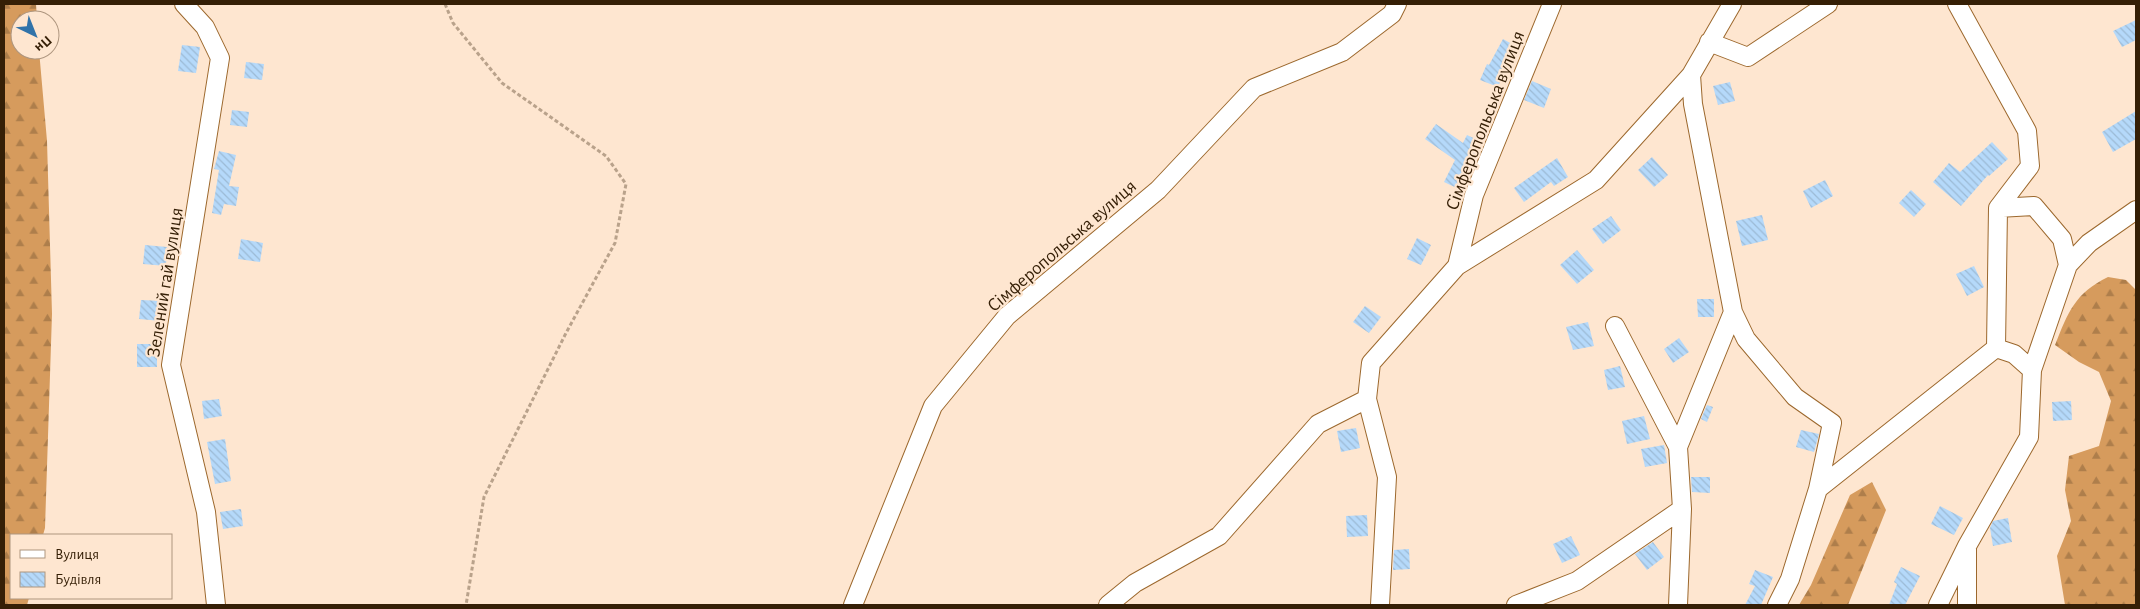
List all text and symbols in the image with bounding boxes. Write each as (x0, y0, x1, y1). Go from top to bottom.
north arrow (10, 10, 60, 60)
street label: Сімферопольська вулиця (1442, 28, 1528, 213)
text: Пн (32, 33, 54, 55)
street label: Сімферопольська вулиця (984, 176, 1140, 316)
street label: Зелений гай вулиця (144, 206, 187, 358)
legend (10, 534, 172, 599)
text: Вулиця (55, 547, 99, 562)
text: Будівля (55, 572, 101, 587)

